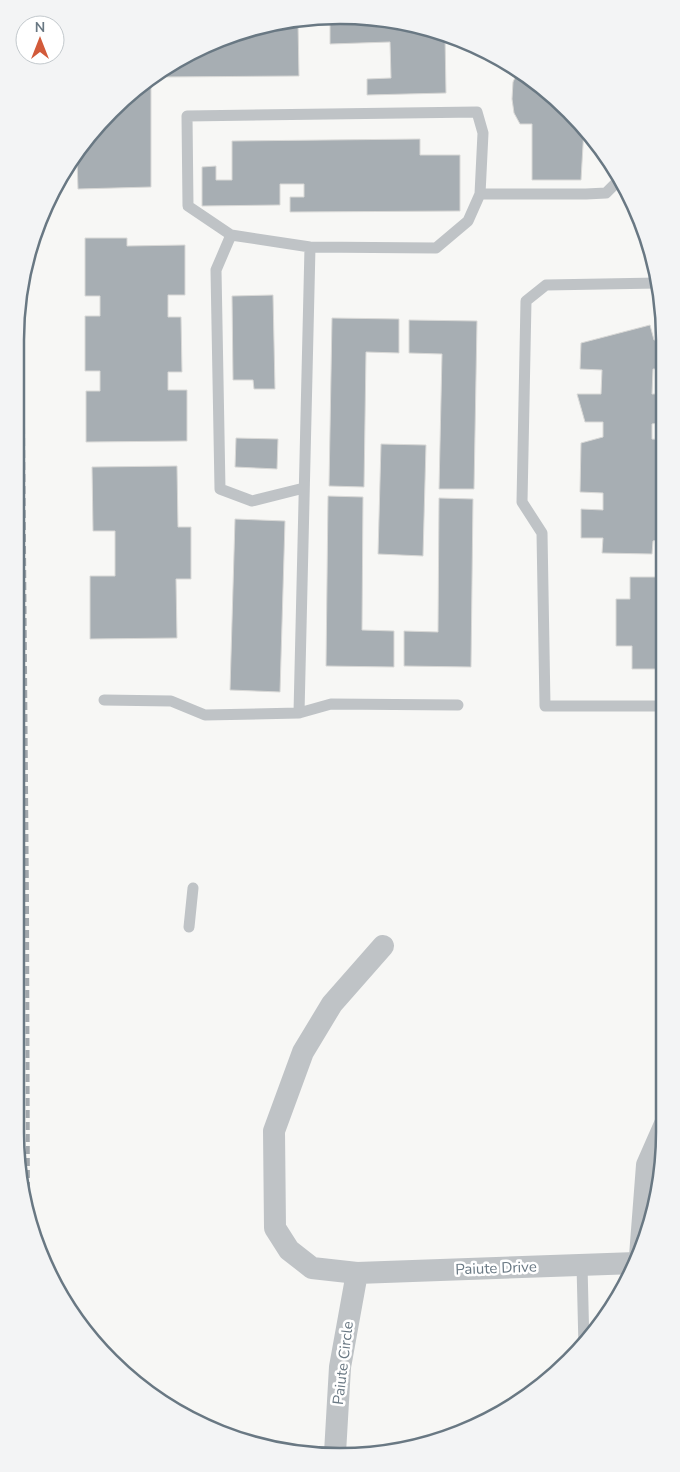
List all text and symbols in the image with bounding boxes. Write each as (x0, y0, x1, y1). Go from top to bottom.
north arrow (15, 15, 65, 65)
text: N (35, 18, 45, 37)
street label: Paiute Drive (455, 1257, 537, 1279)
street label: Paiute Circle (328, 1320, 358, 1406)

